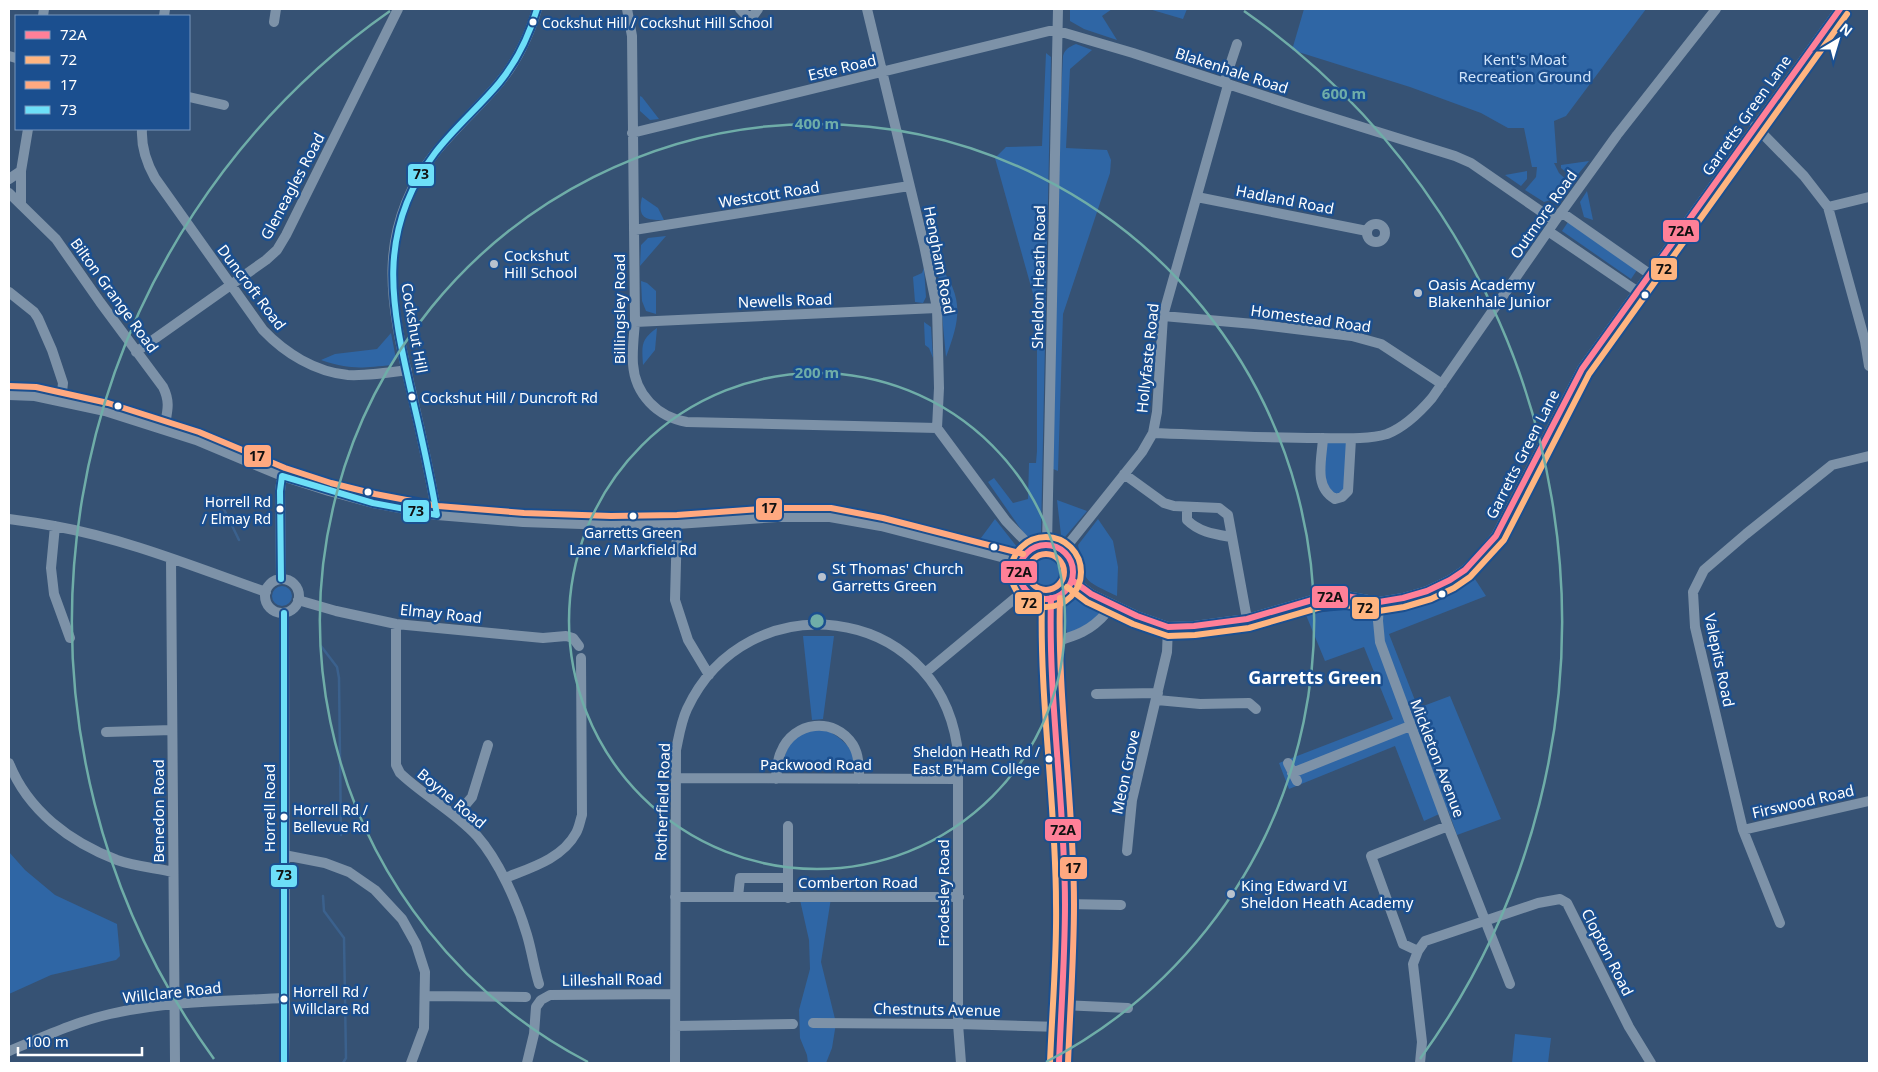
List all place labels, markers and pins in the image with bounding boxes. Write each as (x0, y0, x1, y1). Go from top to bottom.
place label: Cockshut Hill / Cockshut Hill School (542, 13, 773, 32)
marker: Cockshut Hill / Cockshut Hill School (528, 17, 538, 27)
place label: Cockshut Hill School (504, 245, 577, 282)
marker: Cockshut Hill School (488, 258, 500, 270)
place label: Oasis Academy Blakenhale Junior (1428, 274, 1551, 311)
marker: Oasis Academy Blakenhale Junior (1412, 287, 1424, 299)
unlabelled marker (1640, 290, 1650, 300)
place label: Cockshut Hill / Duncroft Rd (421, 388, 598, 407)
marker: Cockshut Hill / Duncroft Rd (407, 392, 417, 402)
unlabelled marker (113, 401, 123, 411)
unlabelled marker (363, 487, 373, 497)
place label: Horrell Rd / Elmay Rd (202, 492, 271, 528)
marker: Horrell Rd / Elmay Rd (275, 504, 285, 514)
marker: Garretts Green Lane / Markfield Rd (628, 511, 638, 521)
place label: Garretts Green Lane / Markfield Rd (569, 523, 697, 559)
unlabelled marker (989, 542, 999, 552)
place label: St Thomas' Church Garretts Green (832, 558, 964, 595)
marker: St Thomas' Church Garretts Green (816, 571, 828, 583)
unlabelled marker (1437, 589, 1447, 599)
centre of rings (808, 612, 826, 630)
place label: Sheldon Heath Rd / East B'Ham College (913, 742, 1041, 778)
marker: Sheldon Heath Rd / East B'Ham College (1044, 754, 1054, 764)
place label: Horrell Rd / Bellevue Rd (293, 800, 369, 836)
marker: Horrell Rd / Bellevue Rd (279, 812, 289, 822)
place label: King Edward VI Sheldon Heath Academy (1241, 875, 1414, 912)
marker: King Edward VI Sheldon Heath Academy (1225, 888, 1237, 900)
place label: Horrell Rd / Willclare Rd (293, 982, 369, 1018)
marker: Horrell Rd / Willclare Rd (279, 994, 289, 1004)

